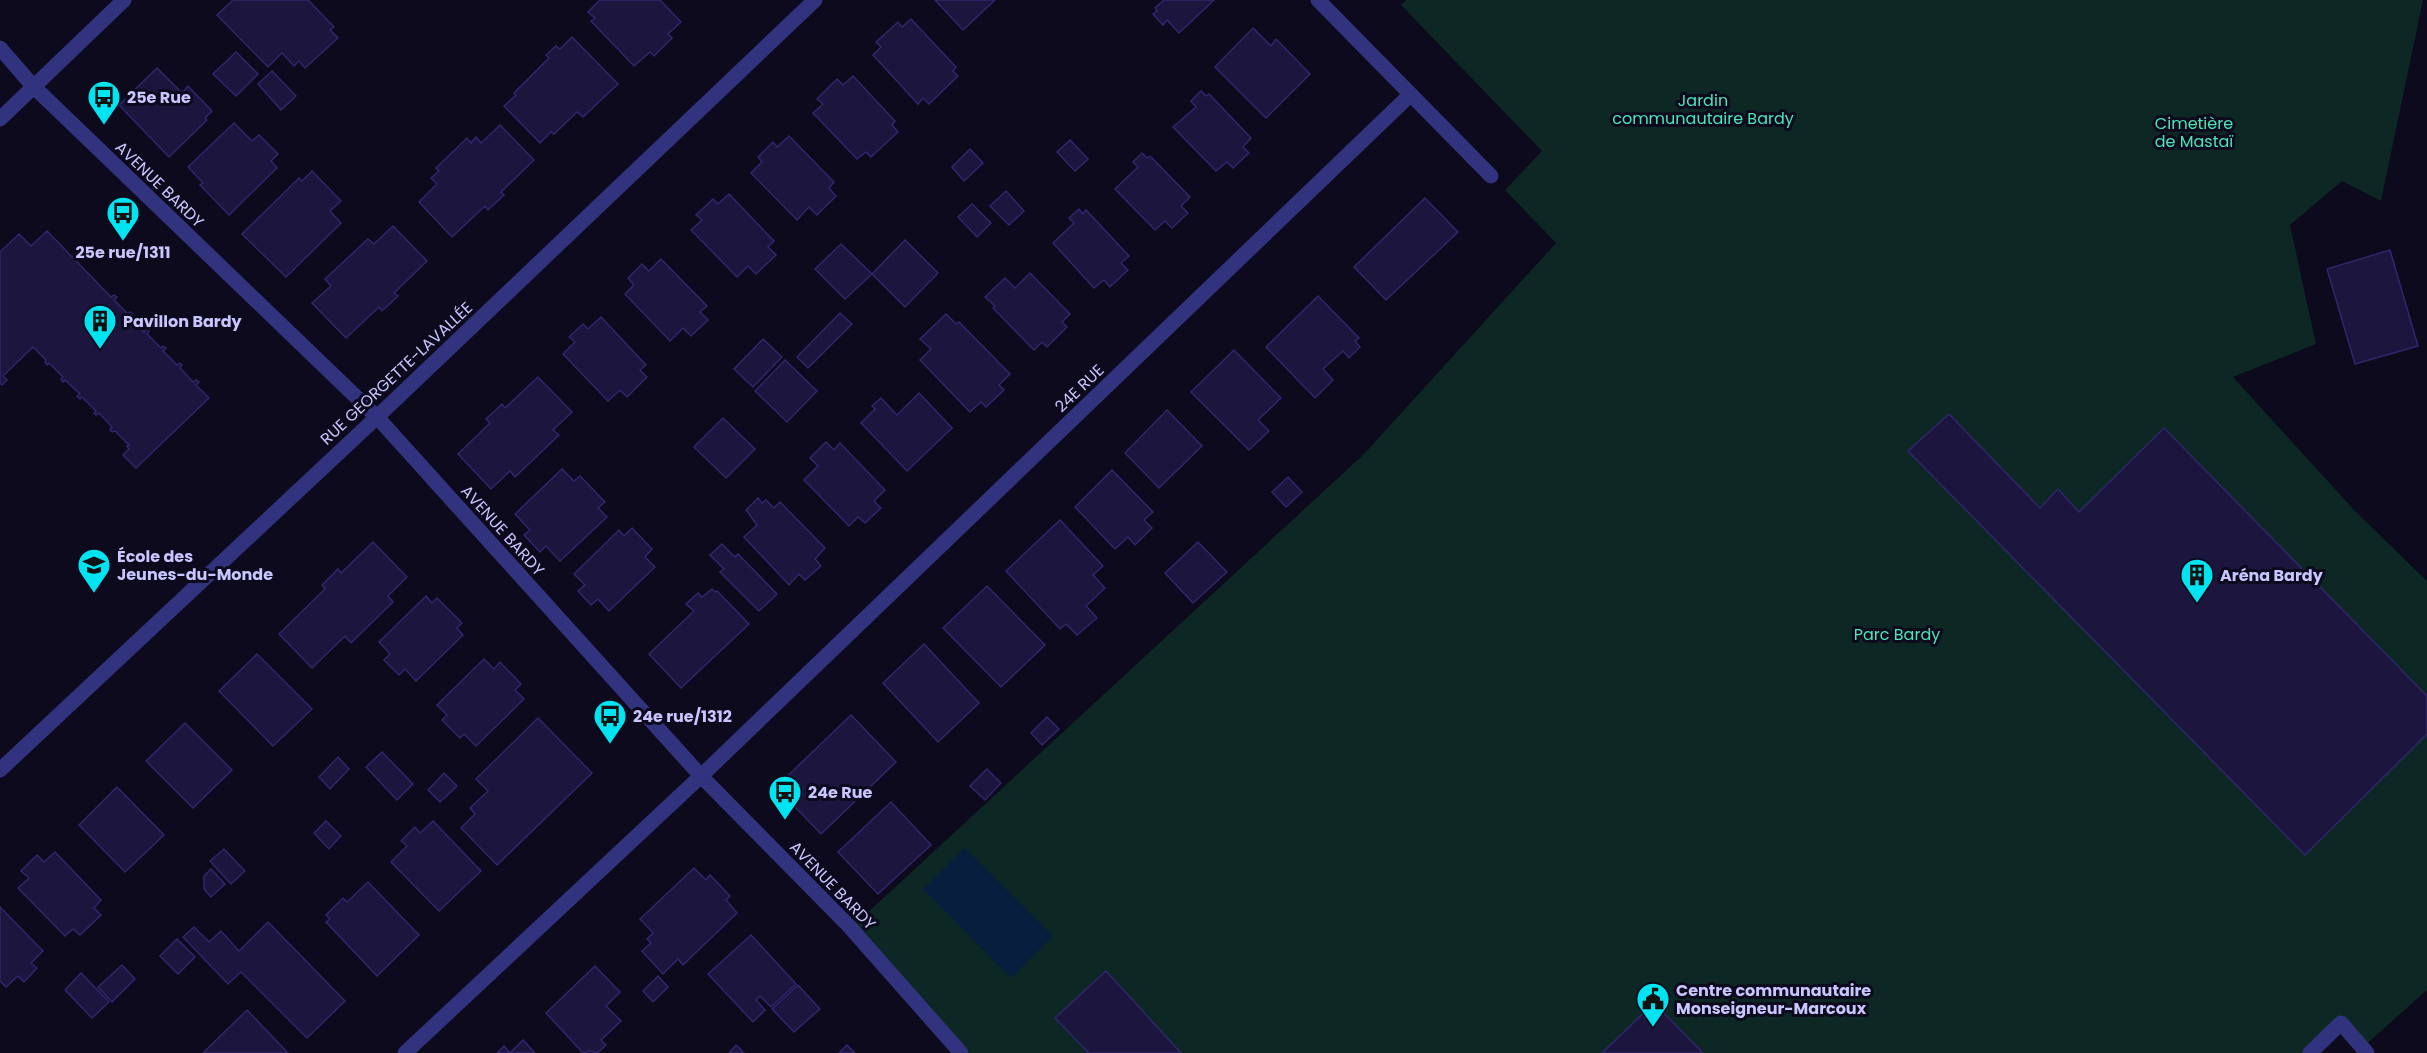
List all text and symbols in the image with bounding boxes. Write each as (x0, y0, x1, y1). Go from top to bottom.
bus stop icon: 25e Rue (86, 79, 122, 126)
place label: 25e Rue (127, 86, 191, 109)
park label: Jardin communautaire Bardy (1612, 89, 1794, 130)
park label: Cimetière de Mastaï (2155, 112, 2234, 153)
street label: AVENUE BARDY (110, 136, 210, 233)
bus stop icon: 25e rue/1311 (105, 195, 141, 242)
place label: 25e rue/1311 (75, 241, 171, 264)
street label: RUE GEORGETTE-LAVALLÉE (315, 297, 478, 450)
building icon: Pavillon Bardy (82, 303, 118, 350)
place label: Pavillon Bardy (123, 310, 243, 333)
street label: 24E RUE (1050, 359, 1109, 418)
street label: AVENUE BARDY (456, 480, 550, 581)
place label: École des Jeunes-du-Monde (117, 545, 273, 586)
school or university icon: École des Jeunes-du-Monde (76, 547, 112, 594)
building icon: Aréna Bardy (2179, 557, 2215, 604)
place label: Aréna Bardy (2220, 564, 2324, 587)
park label: Parc Bardy (1854, 623, 1940, 646)
bus stop icon: 24e rue/1312 (592, 698, 628, 745)
place label: 24e rue/1312 (633, 705, 732, 728)
bus stop icon: 24e Rue (767, 774, 803, 821)
place label: 24e Rue (808, 781, 872, 804)
street label: AVENUE BARDY (784, 836, 881, 935)
place label: Centre communautaire Monseigneur-Marcoux (1676, 979, 1871, 1020)
public building icon: Centre communautaire Monseigneur-Marcoux (1635, 981, 1671, 1028)

